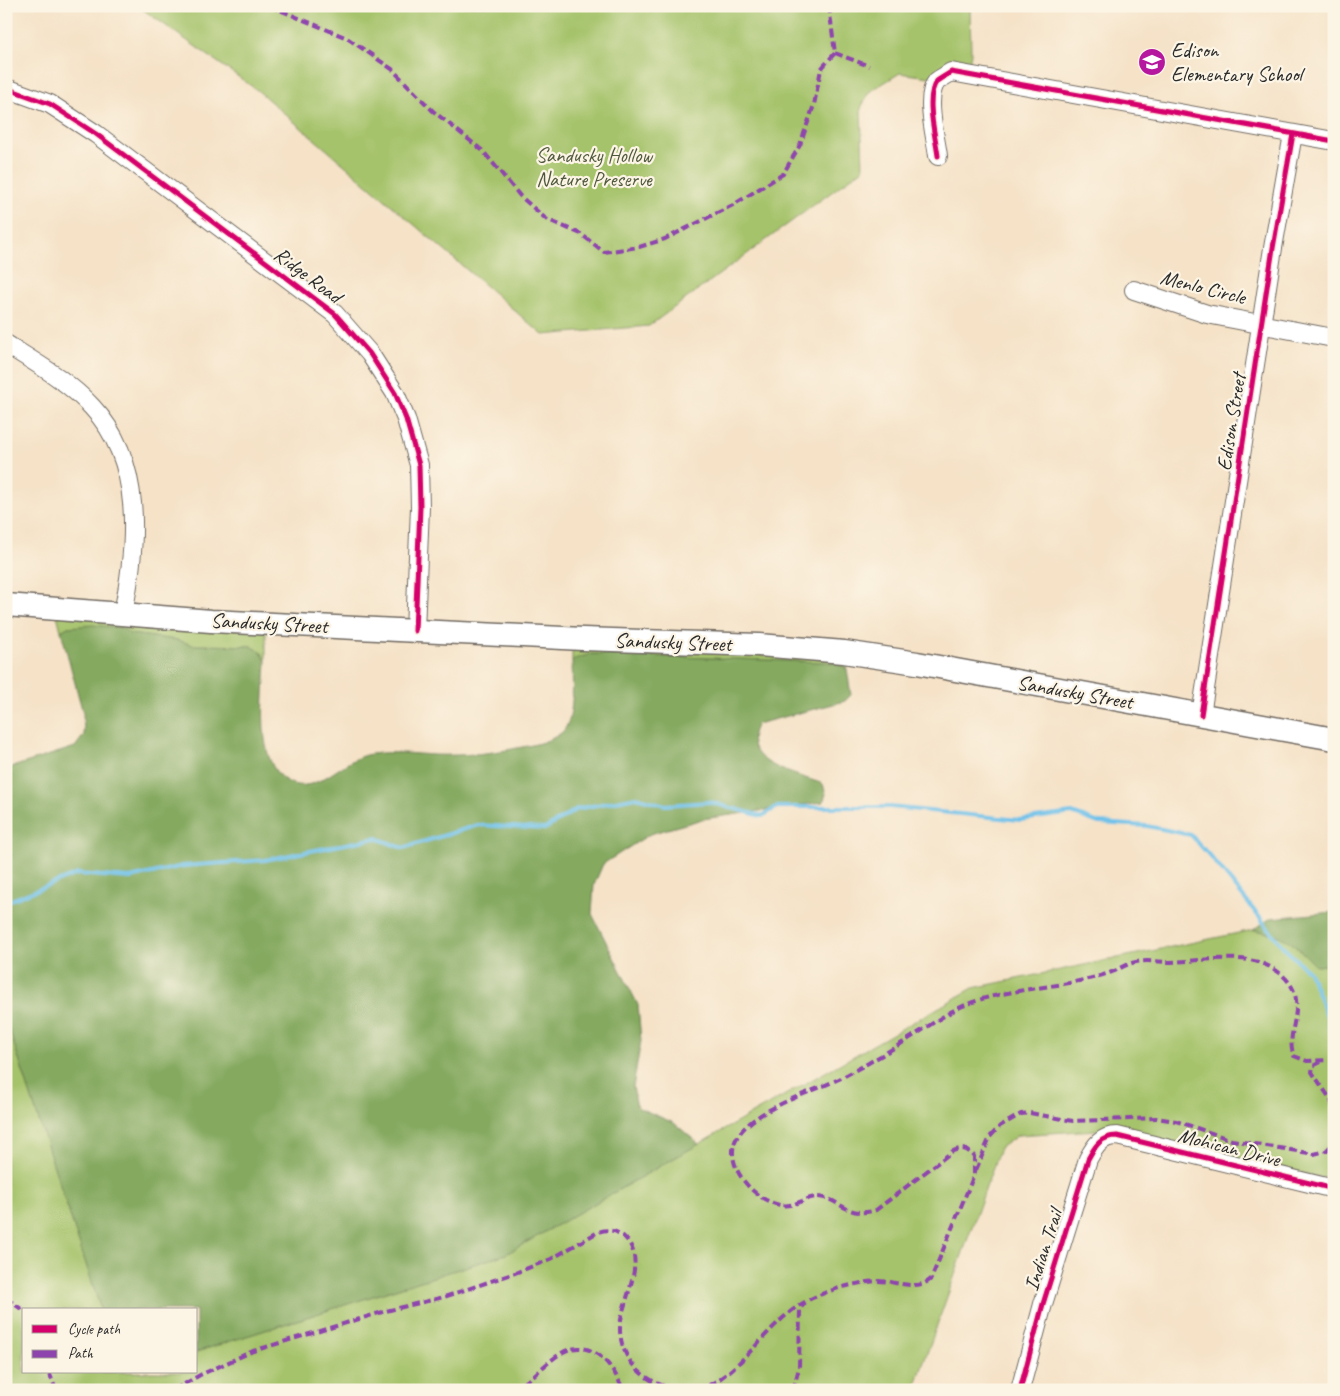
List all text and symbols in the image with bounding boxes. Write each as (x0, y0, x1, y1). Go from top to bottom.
place label: Edison Elementary School (1171, 37, 1306, 87)
school or university icon: Edison Elementary School (1137, 47, 1167, 77)
park label: Sandusky Hollow Nature Preserve (536, 142, 654, 192)
street label: Ridge Road (269, 241, 349, 311)
street label: Menlo Circle (1158, 264, 1250, 311)
street label: Edison Street (1210, 368, 1252, 472)
street label: Sandusky Street (210, 607, 330, 639)
street label: Sandusky Street (614, 627, 734, 657)
street label: Sandusky Street (1015, 669, 1137, 715)
street label: Mohican Drive (1175, 1122, 1284, 1173)
street label: Indian Trail (1018, 1203, 1069, 1294)
legend (22, 1308, 198, 1374)
text: Cycle path (68, 1320, 120, 1339)
text: Path (68, 1344, 94, 1363)

